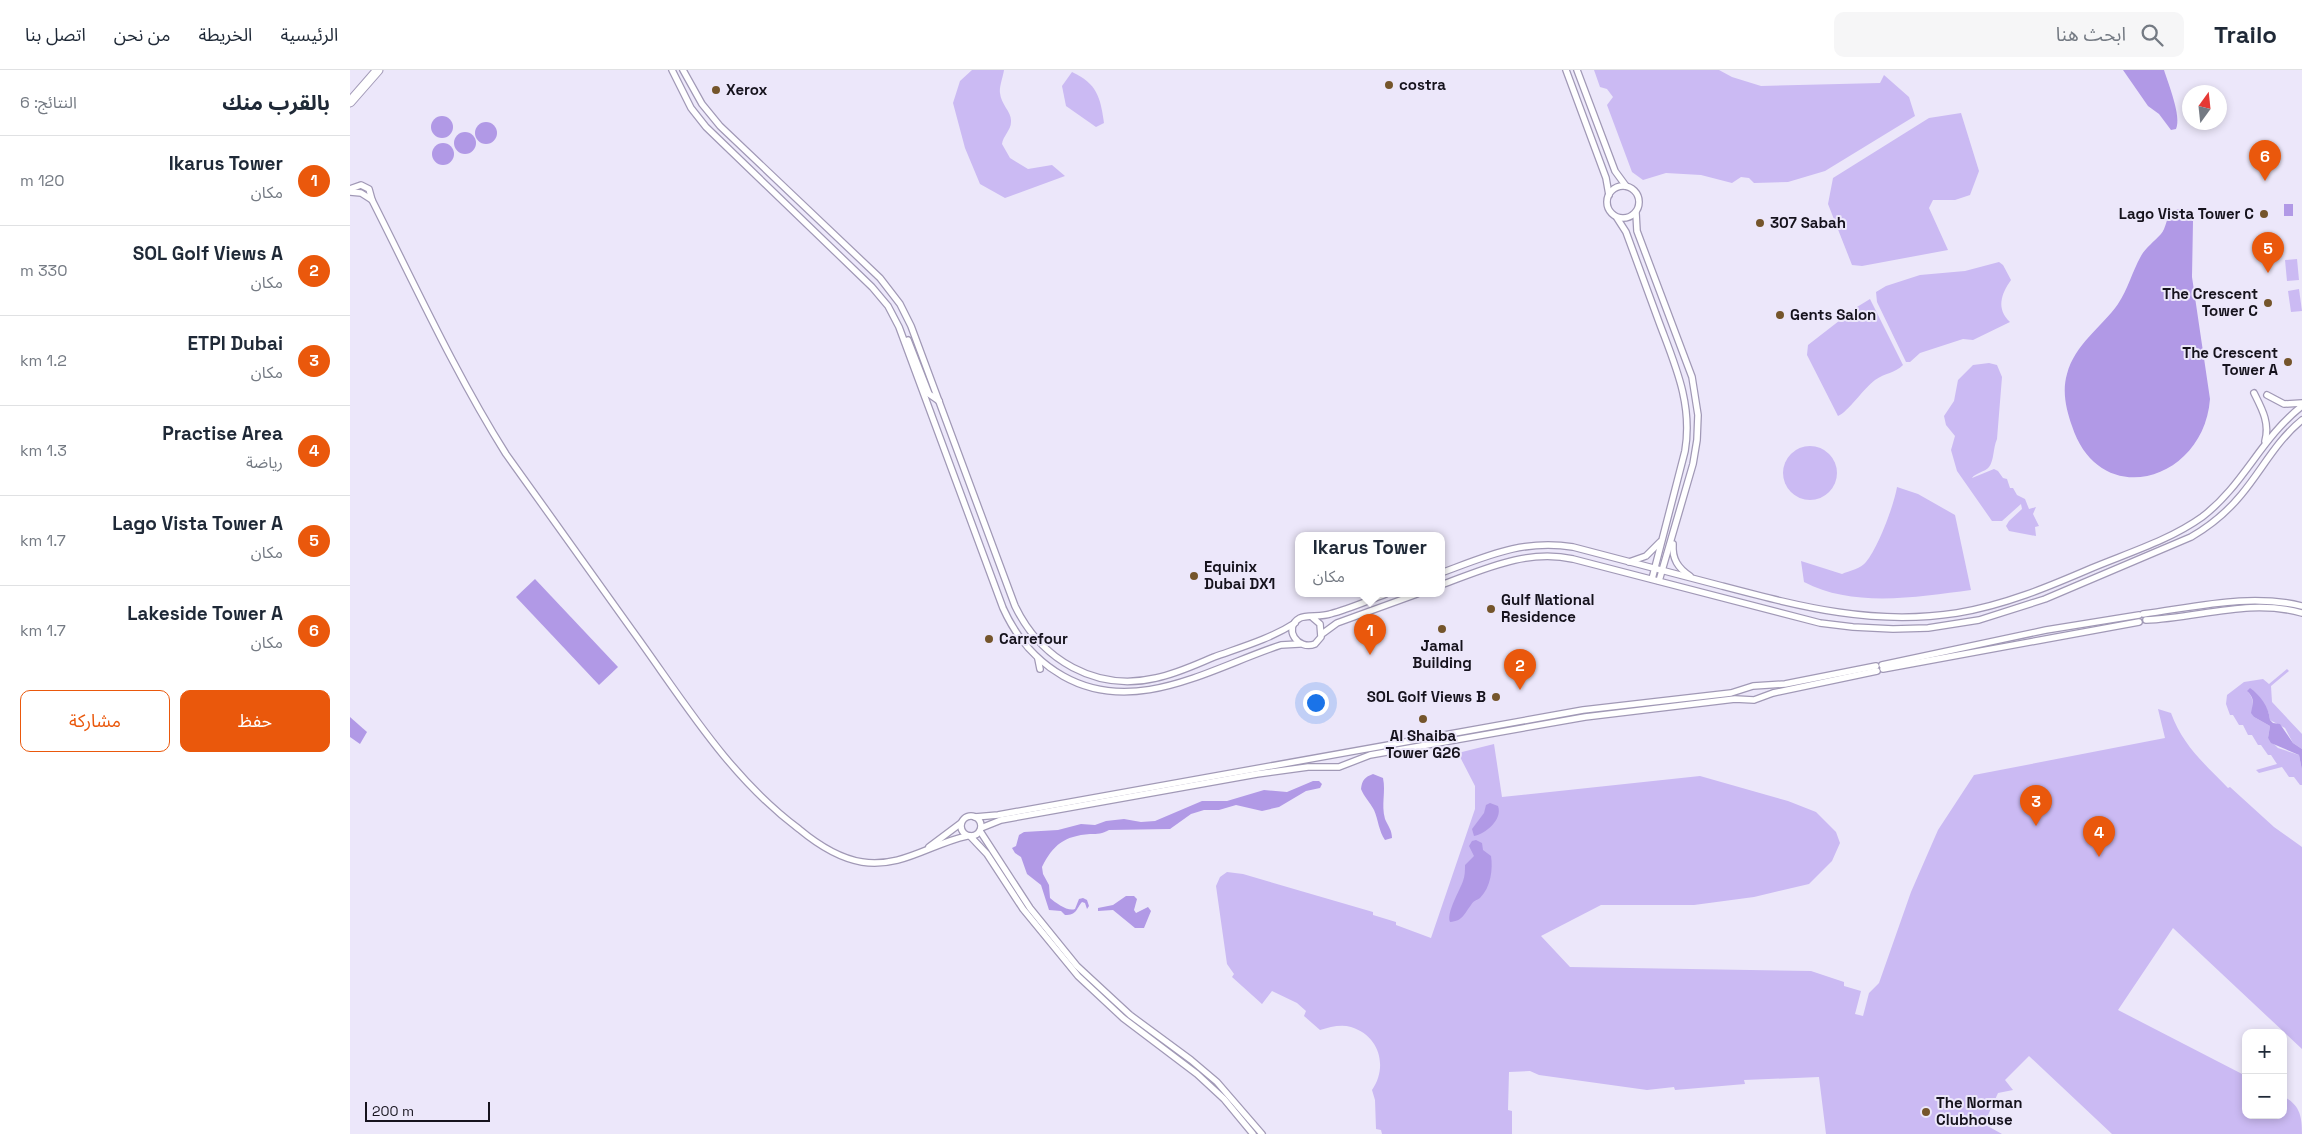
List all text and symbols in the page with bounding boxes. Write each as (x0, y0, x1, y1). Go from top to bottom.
search box (1834, 12, 2184, 57)
text: Trailo (2214, 19, 2277, 50)
icon: search (2138, 21, 2166, 49)
text: ابحث هنا (2056, 22, 2126, 47)
text: اتصل بنا (25, 23, 86, 46)
text: من نحن (114, 23, 170, 46)
text: الخريطة (198, 23, 252, 46)
text: الرئيسية (280, 23, 338, 46)
place label: costra (1399, 75, 1446, 94)
marker: costra (1383, 79, 1395, 91)
place label: Xerox (726, 80, 767, 99)
marker: Xerox (710, 84, 722, 96)
north arrow (2182, 85, 2227, 130)
text: بالقرب منك (222, 89, 330, 116)
text: النتائج: 6 (20, 92, 77, 113)
pin: 6 (2249, 140, 2281, 181)
text: Ikarus Tower (169, 151, 283, 176)
text: 120 m (20, 170, 64, 191)
text: 1 (310, 170, 318, 191)
text: مكان (251, 182, 283, 203)
place label: Lago Vista Tower C (2119, 204, 2254, 223)
marker: Lago Vista Tower C (2258, 208, 2270, 220)
place label: 307 Sabah (1770, 213, 1846, 232)
marker: 307 Sabah (1754, 217, 1766, 229)
pin: 5 (2252, 232, 2284, 273)
text: SOL Golf Views A (133, 241, 283, 266)
text: 330 m (20, 260, 67, 281)
text: 2 (309, 260, 319, 281)
text: مكان (251, 272, 283, 293)
place label: The Crescent Tower C (2162, 284, 2258, 320)
marker: The Crescent Tower C (2262, 297, 2274, 309)
place label: Gents Salon (1790, 305, 1876, 324)
marker: Gents Salon (1774, 309, 1786, 321)
text: ETPI Dubai (187, 331, 283, 356)
place label: The Crescent Tower A (2182, 343, 2278, 379)
text: 1.2 km (20, 350, 67, 371)
text: 3 (309, 350, 319, 371)
marker: The Crescent Tower A (2282, 356, 2294, 368)
text: مكان (251, 362, 283, 383)
text: Practise Area (162, 421, 283, 446)
text: 1.3 km (20, 440, 67, 461)
text: 4 (309, 440, 319, 461)
text: رياضة (246, 452, 283, 473)
text: Lago Vista Tower A (112, 511, 283, 536)
text: 1.7 km (20, 530, 66, 551)
text: 5 (309, 530, 319, 551)
popup (1295, 532, 1445, 597)
text: Ikarus Tower (1313, 535, 1427, 560)
text: مكان (251, 542, 283, 563)
place label: Equinix Dubai DX1 (1204, 557, 1275, 593)
text: مكان (1313, 566, 1345, 587)
marker: Equinix Dubai DX1 (1188, 570, 1200, 582)
place label: Gulf National Residence (1501, 590, 1595, 626)
text: Lakeside Tower A (127, 601, 283, 626)
marker: Gulf National Residence (1485, 603, 1497, 615)
pin: 1 (1354, 614, 1386, 655)
text: 1.7 km (20, 620, 66, 641)
text: 6 (309, 620, 319, 641)
marker: Jamal Building (1436, 623, 1448, 635)
place label: Carrefour (999, 629, 1068, 648)
text: مكان (251, 632, 283, 653)
marker: Carrefour (983, 633, 995, 645)
place label: Jamal Building (1412, 636, 1472, 672)
pin: 2 (1504, 649, 1536, 690)
place label: SOL Golf Views B (1367, 687, 1486, 706)
button: مشاركة (20, 690, 170, 752)
button: حفظ (180, 690, 330, 752)
your location (1303, 690, 1329, 716)
marker: SOL Golf Views B (1490, 691, 1502, 703)
marker: Al Shaiba Tower G26 (1417, 713, 1429, 725)
place label: Al Shaiba Tower G26 (1386, 726, 1460, 762)
pin: 3 (2020, 785, 2052, 826)
pin: 4 (2083, 816, 2115, 857)
map controls (2242, 1029, 2287, 1119)
button: + (2242, 1029, 2287, 1074)
button: − (2242, 1074, 2287, 1119)
place label: The Norman Clubhouse (1936, 1093, 2022, 1129)
scale bar (365, 1099, 490, 1122)
text: 200 m (372, 1102, 414, 1120)
marker: The Norman Clubhouse (1920, 1106, 1932, 1118)

